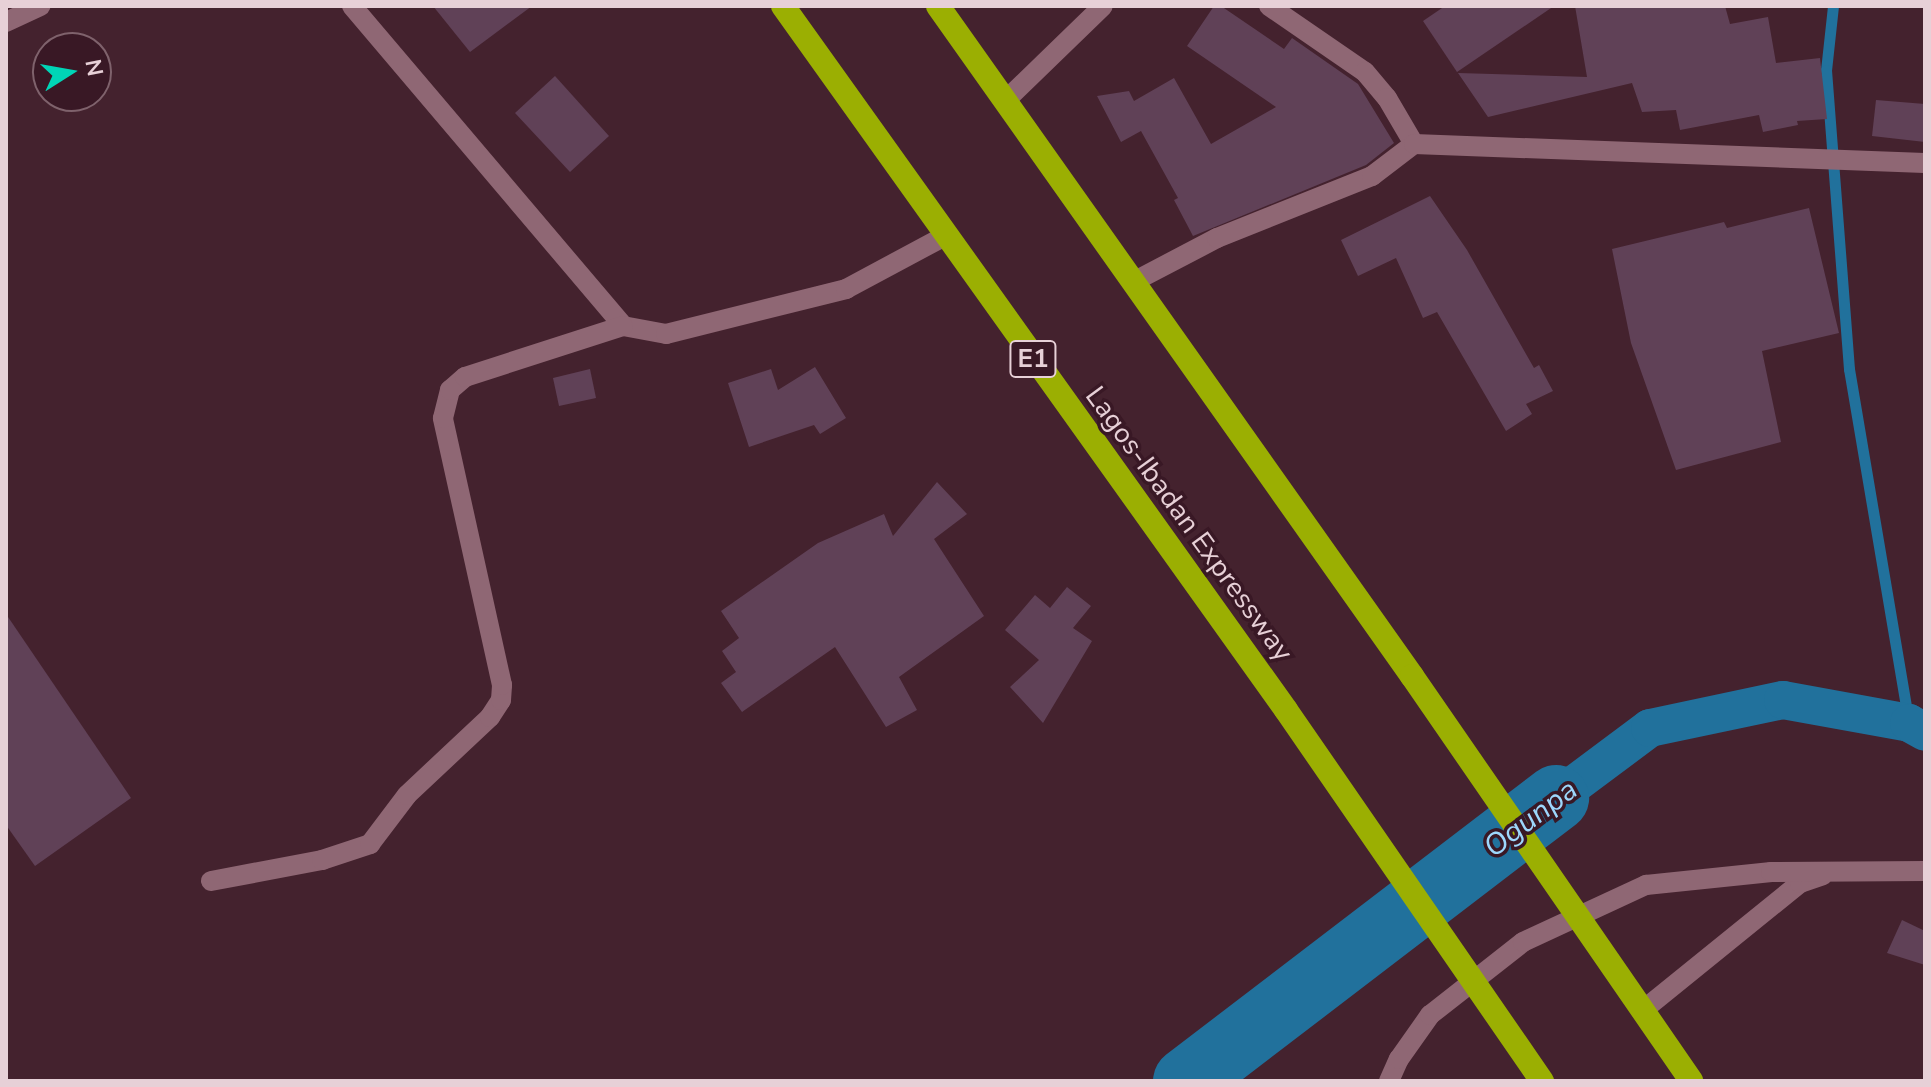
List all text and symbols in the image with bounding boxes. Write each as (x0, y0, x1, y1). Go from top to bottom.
north arrow (32, 32, 112, 112)
text: N (77, 57, 110, 79)
road number: E1 (1009, 337, 1057, 381)
street label: Lagos-Ibadan Expressway (1078, 380, 1300, 668)
water label: Ogunpa (1477, 772, 1585, 866)

